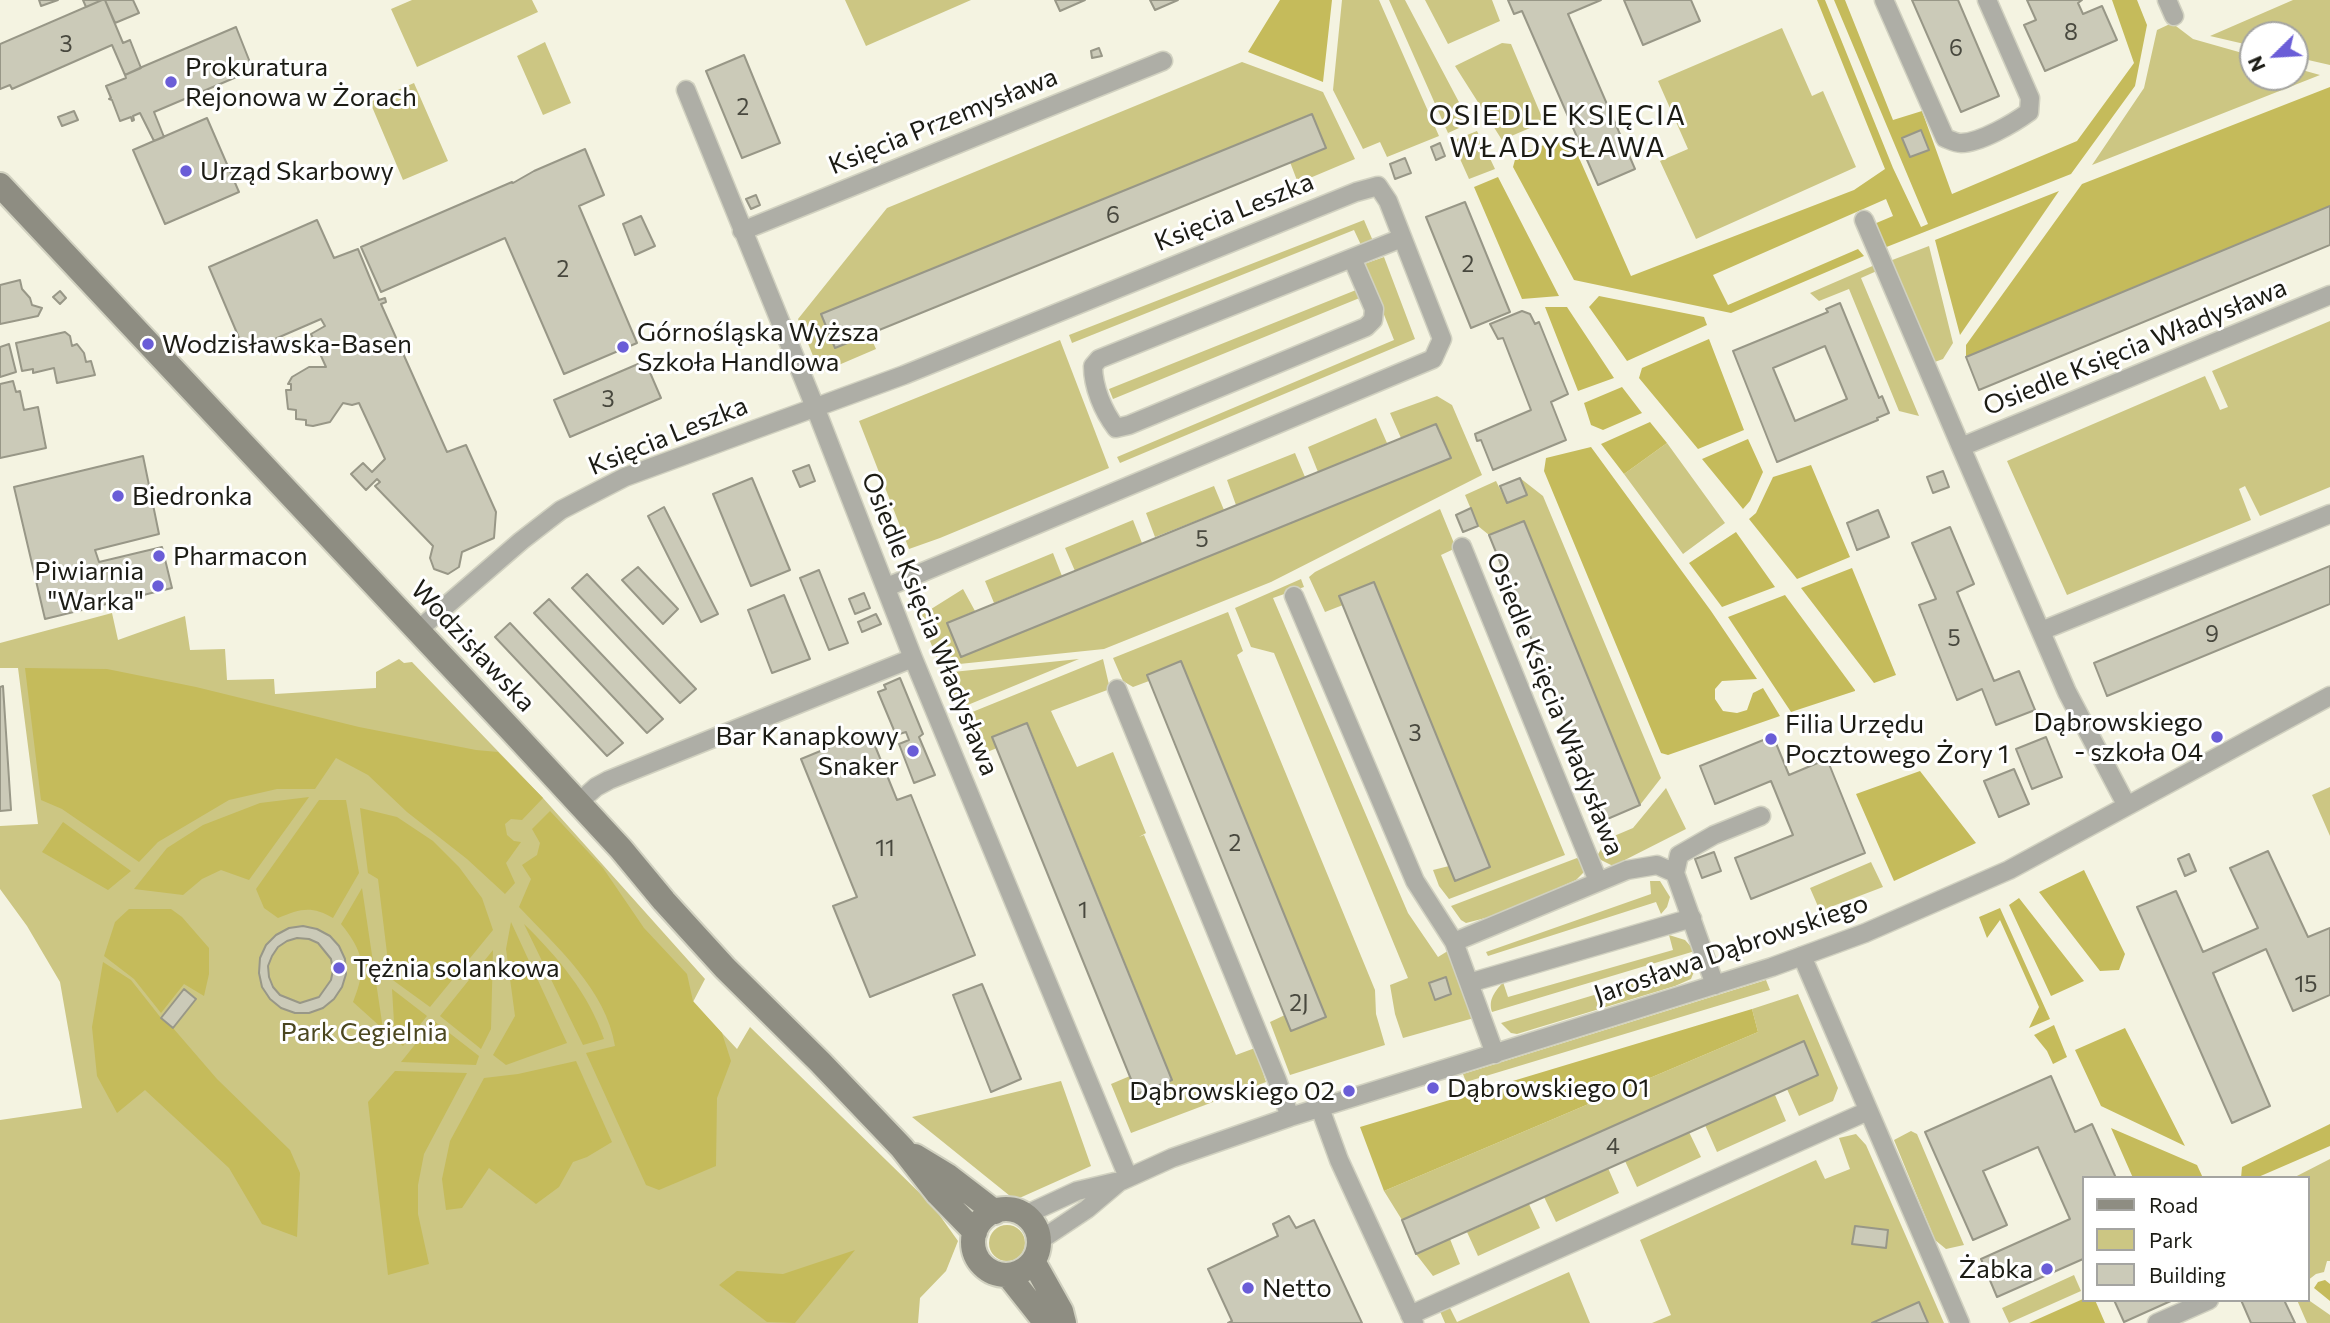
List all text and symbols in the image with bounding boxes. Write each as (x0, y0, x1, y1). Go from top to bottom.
house number: 8 (2064, 18, 2078, 46)
north arrow (2239, 21, 2309, 91)
house number: 3 (59, 30, 73, 58)
house number: 6 (1949, 34, 1963, 62)
place label: Prokuratura Rejonowa w Żorach (185, 51, 417, 112)
text: N (2243, 53, 2270, 75)
street label: Księcia Przemysława (824, 61, 1062, 181)
marker: Prokuratura Rejonowa w Żorach (163, 74, 179, 90)
house number: 2 (737, 93, 749, 121)
district label: OSIEDLE KSIĘCIA WŁADYSŁAWA (1431, 99, 1685, 165)
place label: Urząd Skarbowy (200, 155, 394, 187)
marker: Urząd Skarbowy (178, 163, 194, 179)
street label: Księcia Leszka (1150, 166, 1318, 258)
house number: 6 (1106, 201, 1120, 229)
house number: 2 (1462, 250, 1474, 278)
house number: 2 (557, 255, 569, 283)
street label: Osiedle Księcia Władysława (1979, 272, 2291, 422)
place label: Górnośląska Wyższa Szkoła Handlowa (637, 316, 879, 378)
place label: Wodzisławska-Basen (162, 328, 412, 360)
marker: Wodzisławska-Basen (140, 336, 156, 352)
marker: Górnośląska Wyższa Szkoła Handlowa (615, 339, 631, 355)
house number: 3 (601, 385, 615, 413)
street label: Księcia Leszka (584, 390, 752, 482)
street label: Osiedle Księcia Władysława (855, 468, 1005, 780)
place label: Biedronka (132, 480, 252, 512)
marker: Biedronka (110, 488, 126, 504)
house number: 5 (1195, 525, 1209, 553)
place label: Pharmacon (173, 540, 308, 572)
marker: Pharmacon (151, 548, 167, 564)
street label: Osiedle Księcia Władysława (1480, 548, 1630, 860)
place label: Piwiarnia "Warka" (34, 555, 144, 616)
street label: Wodzisławska (404, 574, 542, 718)
marker: Piwiarnia "Warka" (150, 578, 166, 594)
house number: 9 (2205, 620, 2219, 648)
house number: 5 (1947, 624, 1961, 652)
place label: Dąbrowskiego - szkoła 04 (2033, 706, 2203, 768)
place label: Filia Urzędu Pocztowego Żory 1 (1785, 708, 2009, 770)
house number: 3 (1408, 719, 1422, 747)
place label: Bar Kanapkowy Snaker (715, 720, 899, 782)
marker: Dąbrowskiego - szkoła 04 (2209, 729, 2225, 745)
marker: Filia Urzędu Pocztowego Żory 1 (1763, 731, 1779, 747)
marker: Bar Kanapkowy Snaker (905, 743, 921, 759)
house number: 2 (1229, 829, 1241, 857)
house number: 11 (875, 834, 895, 862)
street label: Jarosława Dąbrowskiego (1590, 887, 1872, 1011)
house number: 1 (1078, 896, 1088, 924)
place label: Tężnia solankowa (353, 952, 560, 984)
marker: Tężnia solankowa (331, 960, 347, 976)
house number: 15 (2294, 970, 2318, 998)
house number: 2J (1289, 989, 1309, 1017)
park label: Park Cegielnia (280, 1016, 448, 1048)
place label: Dąbrowskiego 01 (1447, 1072, 1650, 1104)
place label: Dąbrowskiego 02 (1129, 1075, 1335, 1107)
marker: Dąbrowskiego 01 (1425, 1080, 1441, 1096)
marker: Dąbrowskiego 02 (1341, 1083, 1357, 1099)
house number: 4 (1606, 1132, 1620, 1160)
legend (2082, 1176, 2309, 1302)
text: Road (2149, 1192, 2198, 1217)
text: Park (2149, 1227, 2193, 1252)
place label: Żabka (1959, 1253, 2033, 1285)
marker: Żabka (2039, 1261, 2055, 1277)
text: Building (2149, 1262, 2226, 1287)
place label: Netto (1262, 1272, 1332, 1304)
marker: Netto (1240, 1280, 1256, 1296)

